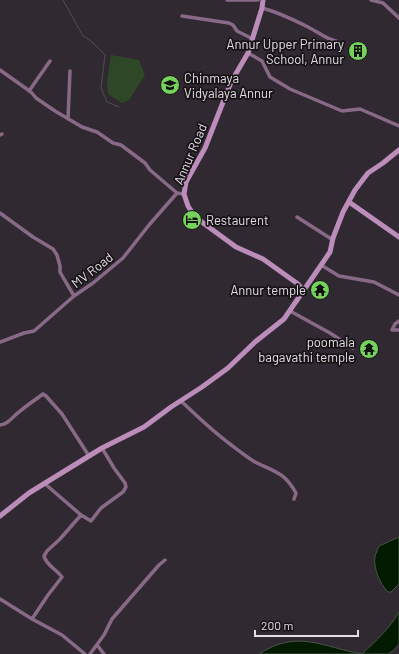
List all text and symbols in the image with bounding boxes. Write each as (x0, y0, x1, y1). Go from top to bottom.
place label: Annur Upper Primary School, Annur (227, 36, 344, 67)
building icon: Annur Upper Primary School, Annur (347, 40, 369, 62)
place label: Chinmaya Vidyalaya Annur (184, 70, 273, 101)
school or university icon: Chinmaya Vidyalaya Annur (159, 74, 181, 96)
street label: Annur Road (170, 121, 210, 187)
hotel icon: Restaurent (181, 209, 203, 231)
place label: Restaurent (206, 212, 269, 228)
street label: MV Road (68, 249, 116, 291)
temple icon: Annur temple (309, 279, 331, 301)
place label: Annur temple (230, 282, 306, 298)
place label: poomala bagavathi temple (258, 334, 355, 365)
temple icon: poomala bagavathi temple (358, 338, 380, 360)
scale bar (255, 612, 358, 638)
text: 200 m (261, 618, 293, 632)

